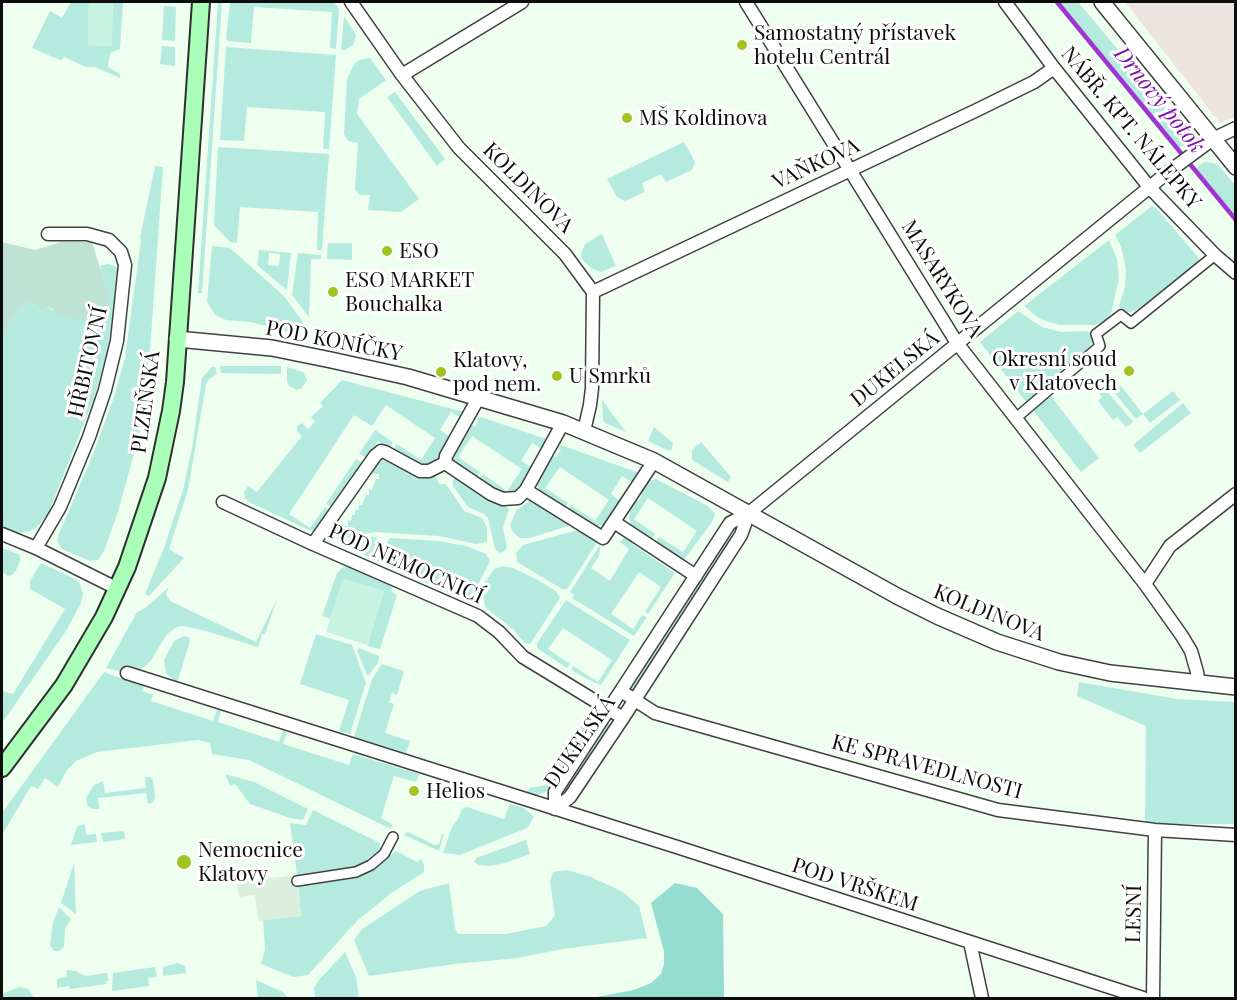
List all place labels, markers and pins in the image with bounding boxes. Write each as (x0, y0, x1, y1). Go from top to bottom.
place label: Samostatný přístavek hotelu Centrál (754, 20, 956, 70)
marker: Samostatný přístavek hotelu Centrál (735, 38, 749, 52)
place label: MŠ Koldinova (639, 105, 768, 131)
marker: MŠ Koldinova (620, 111, 634, 125)
place label: ESO (399, 238, 439, 264)
marker: ESO (380, 244, 394, 258)
place label: ESO MARKET Bouchalka (345, 267, 474, 317)
marker: ESO MARKET Bouchalka (326, 285, 340, 299)
place label: Okresní soud v Klatovech (992, 346, 1117, 396)
place label: Klatovy, pod nem. (453, 347, 541, 397)
place label: U Smrků (569, 363, 651, 389)
marker: Okresní soud v Klatovech (1122, 364, 1136, 378)
marker: Klatovy, pod nem. (434, 365, 448, 379)
marker: U Smrků (550, 369, 564, 383)
place label: Helios (426, 778, 485, 804)
marker: Helios (407, 784, 421, 798)
place label: Nemocnice Klatovy (198, 837, 303, 887)
marker: Nemocnice Klatovy (175, 853, 193, 871)

